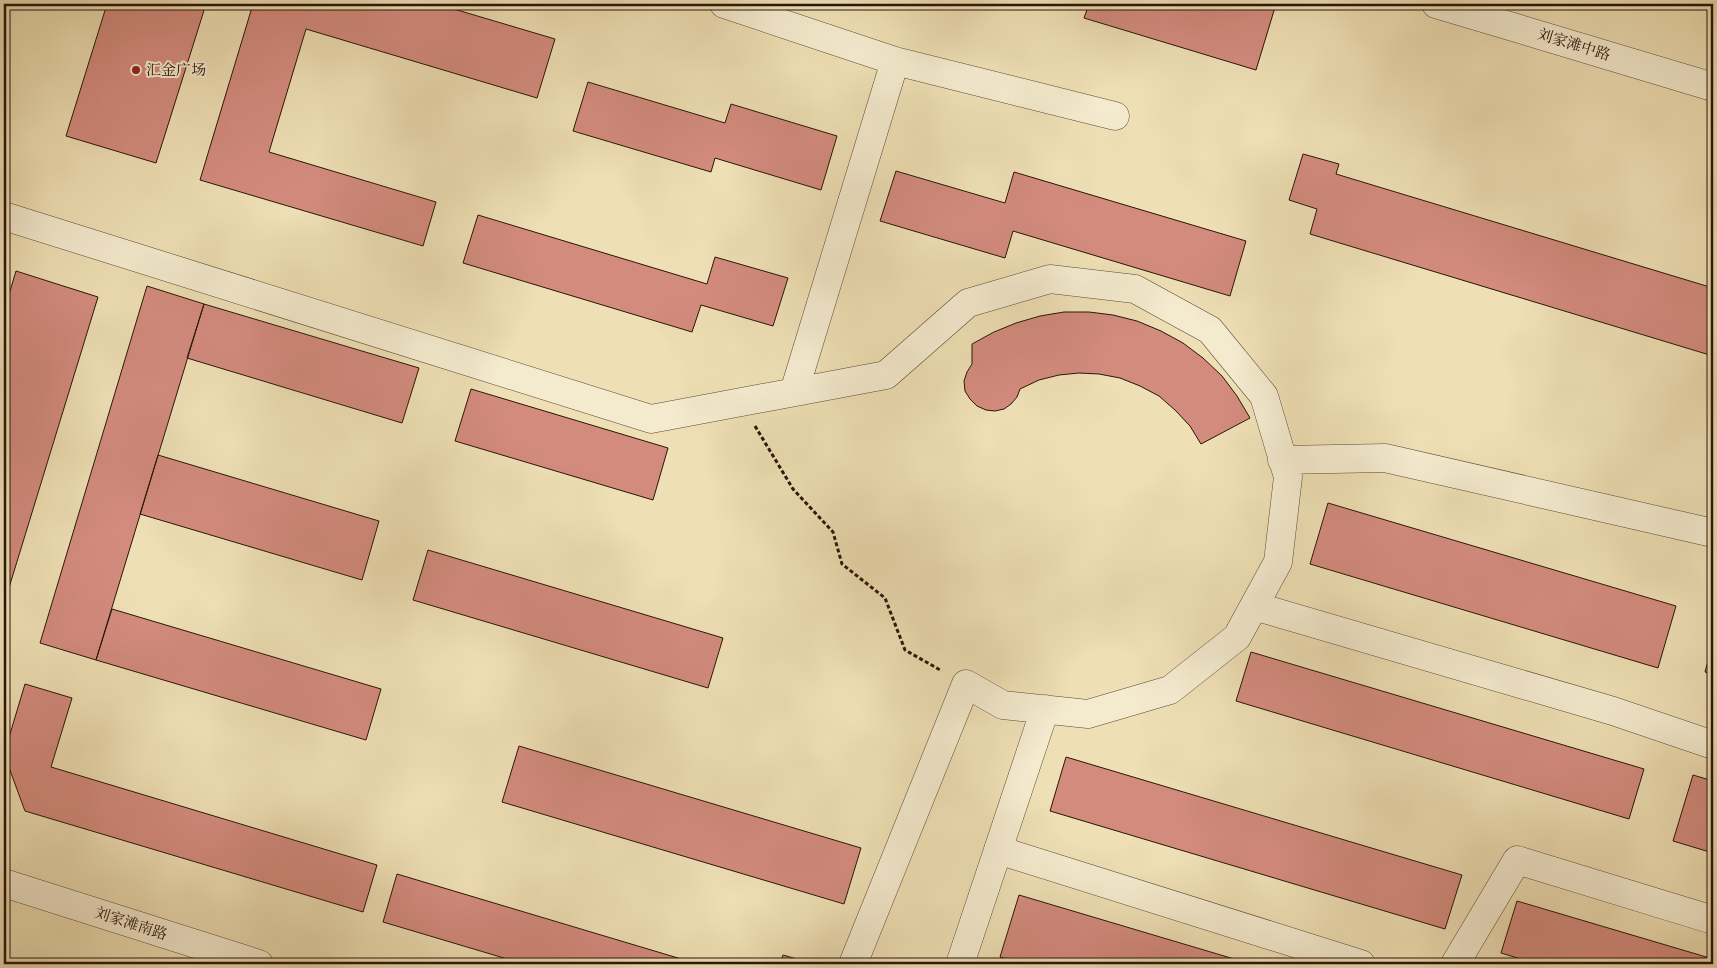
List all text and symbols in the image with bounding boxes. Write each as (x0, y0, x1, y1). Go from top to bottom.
street label: 刘家滩中路 (1535, 25, 1613, 65)
place label: 汇金广场 (146, 61, 206, 80)
marker: 汇金广场 (130, 64, 142, 76)
street label: 刘家滩南路 (92, 903, 170, 945)

